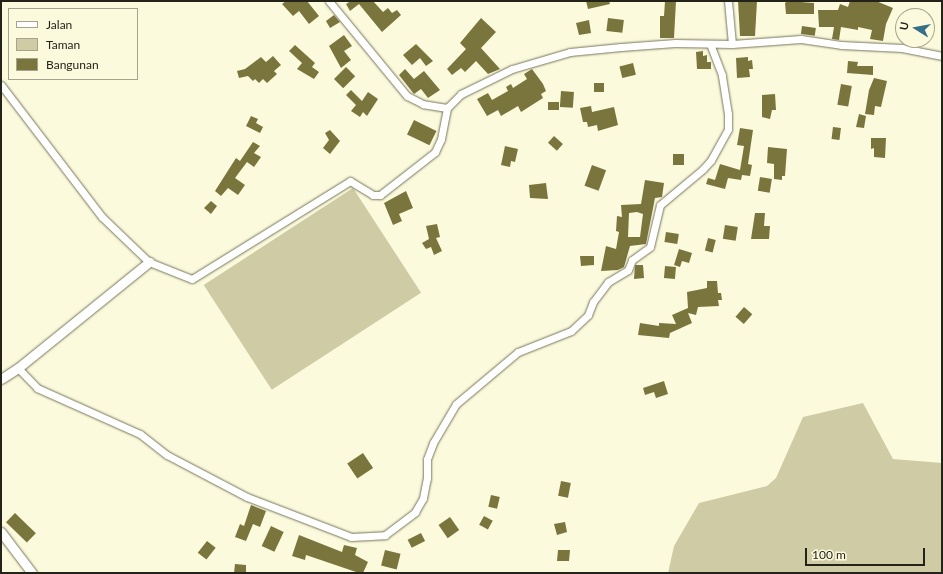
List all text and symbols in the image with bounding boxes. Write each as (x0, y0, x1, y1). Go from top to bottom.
legend (8, 8, 138, 80)
north arrow (895, 8, 935, 48)
text: Jalan (46, 17, 72, 32)
text: U (897, 21, 911, 31)
text: Taman (46, 37, 80, 52)
text: Bangunan (46, 57, 99, 72)
scale bar (807, 540, 927, 566)
text: 100 m (812, 547, 846, 562)

